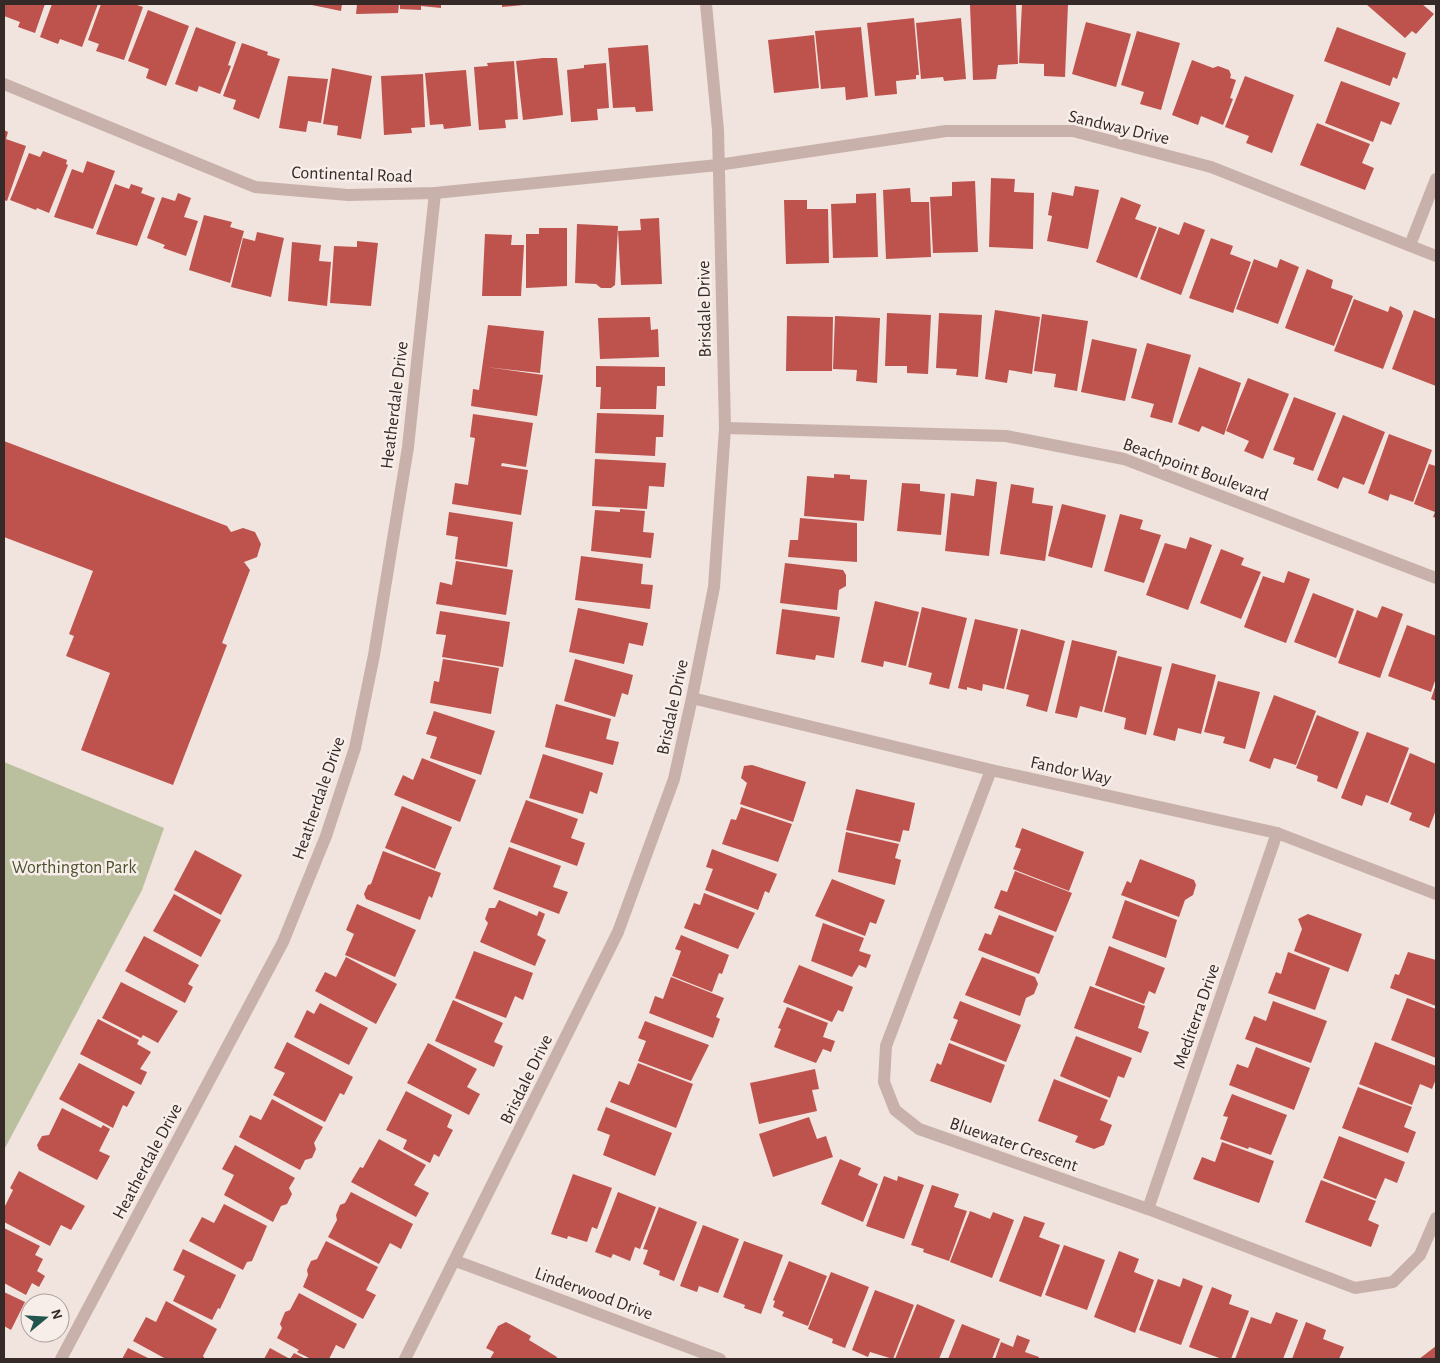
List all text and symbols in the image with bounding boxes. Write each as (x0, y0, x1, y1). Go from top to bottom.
street label: Sandway Drive (1067, 108, 1171, 148)
street label: Continental Road (291, 164, 413, 186)
street label: Brisdale Drive (695, 260, 715, 358)
street label: Heatherdale Drive (378, 340, 412, 470)
street label: Beachpoint Boulevard (1120, 435, 1271, 505)
street label: Brisdale Drive (654, 658, 692, 757)
street label: Heatherdale Drive (290, 735, 348, 862)
street label: Fandor Way (1029, 754, 1113, 788)
park label: Worthington Park (12, 859, 137, 877)
street label: Mediterra Drive (1171, 961, 1223, 1071)
street label: Brisdale Drive (498, 1032, 556, 1127)
street label: Heatherdale Drive (110, 1100, 186, 1222)
street label: Bluewater Crescent (947, 1115, 1080, 1175)
street label: Linderwood Drive (532, 1264, 655, 1324)
north arrow (20, 1293, 70, 1343)
text: N (48, 1307, 65, 1321)

